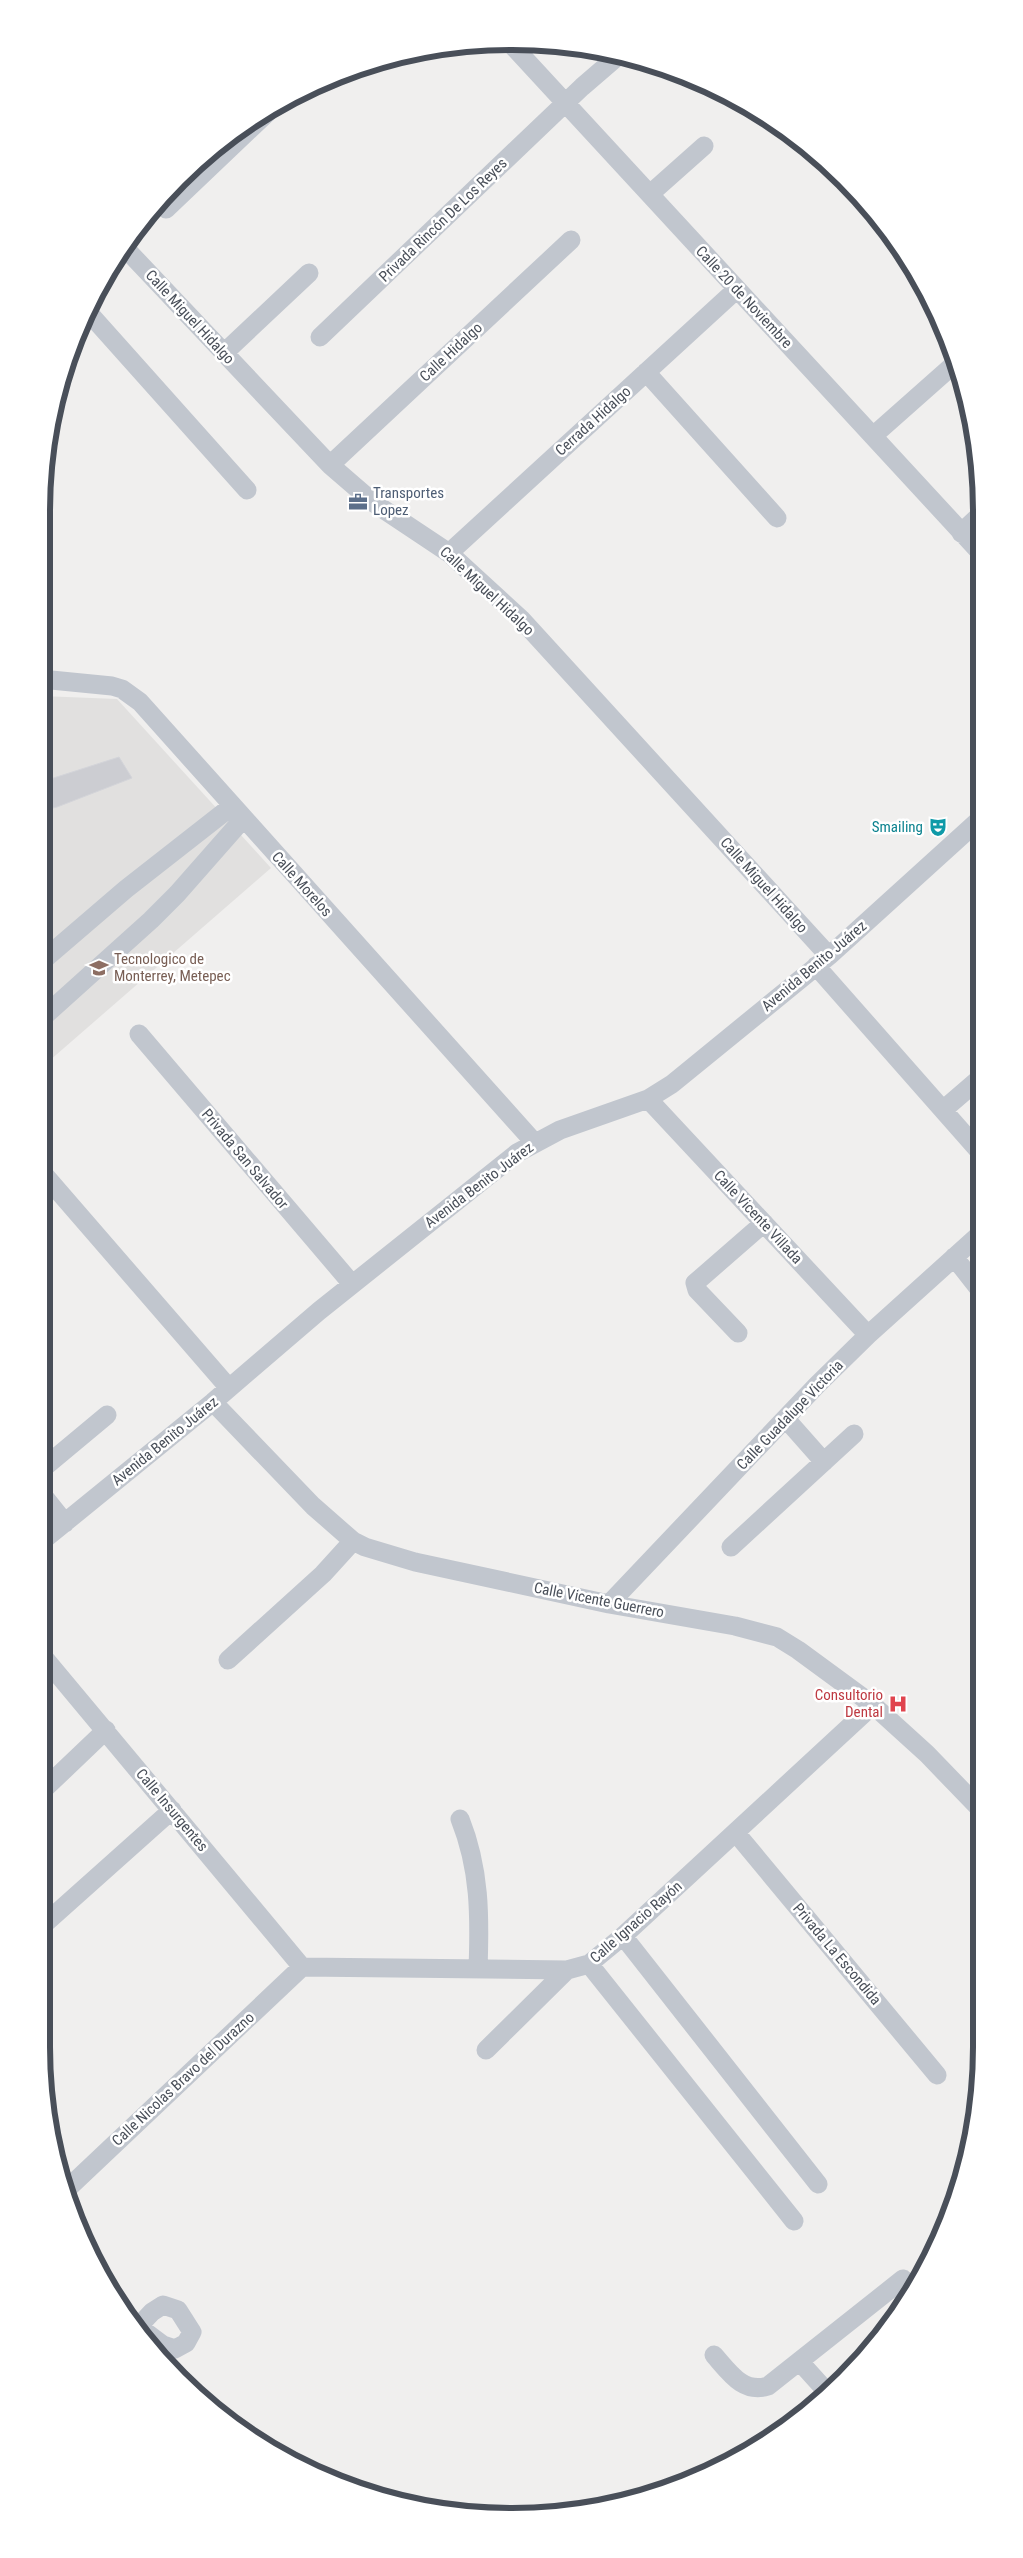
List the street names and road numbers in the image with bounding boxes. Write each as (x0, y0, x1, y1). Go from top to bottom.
street label: Privada Rincón De Los Reyes (375, 154, 511, 286)
street label: Calle 20 de Noviembre (692, 242, 796, 352)
street label: Calle Miguel Hidalgo (142, 266, 238, 368)
street label: Calle Hidalgo (416, 319, 486, 385)
street label: Cerrada Hidalgo (552, 382, 634, 460)
street label: Calle Miguel Hidalgo (436, 543, 538, 639)
street label: Calle Miguel Hidalgo (716, 834, 812, 936)
street label: Calle Morelos (268, 848, 336, 920)
street label: Avenida Benito Juárez (758, 917, 870, 1015)
street label: Privada San Salvador (198, 1105, 292, 1213)
street label: Avenida Benito Juárez (421, 1138, 537, 1232)
street label: Calle Vicente Villada (710, 1166, 806, 1268)
street label: Calle Guadalupe Victoria (733, 1356, 847, 1474)
street label: Avenida Benito Juárez (108, 1393, 222, 1489)
street label: Calle Vicente Guerrero (532, 1579, 666, 1621)
street label: Calle Insurgentes (132, 1765, 212, 1855)
street label: Calle Ignacio Rayón (586, 1877, 686, 1967)
street label: Privada La Escondida (789, 1899, 885, 2009)
street label: Calle Nicolas Bravo del Durazno (108, 2008, 258, 2150)

